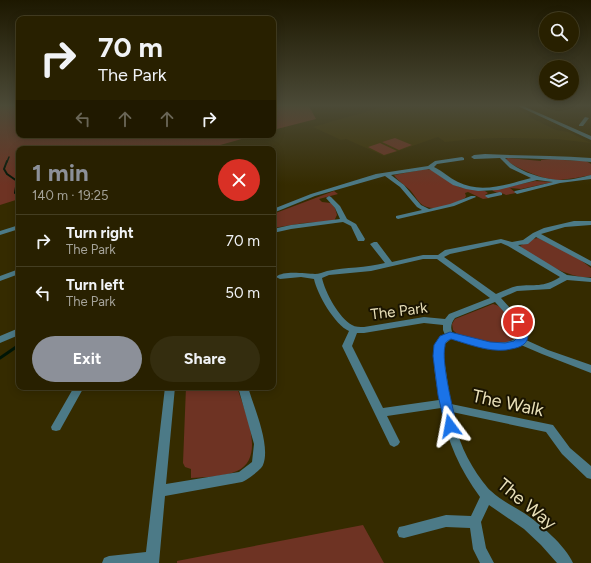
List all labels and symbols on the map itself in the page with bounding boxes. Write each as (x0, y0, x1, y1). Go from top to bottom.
street label: The Park (370, 299, 429, 323)
pin (501, 305, 535, 339)
street label: The Walk (470, 385, 546, 421)
position arrow (429, 405, 471, 447)
street label: The Way (493, 474, 561, 535)

